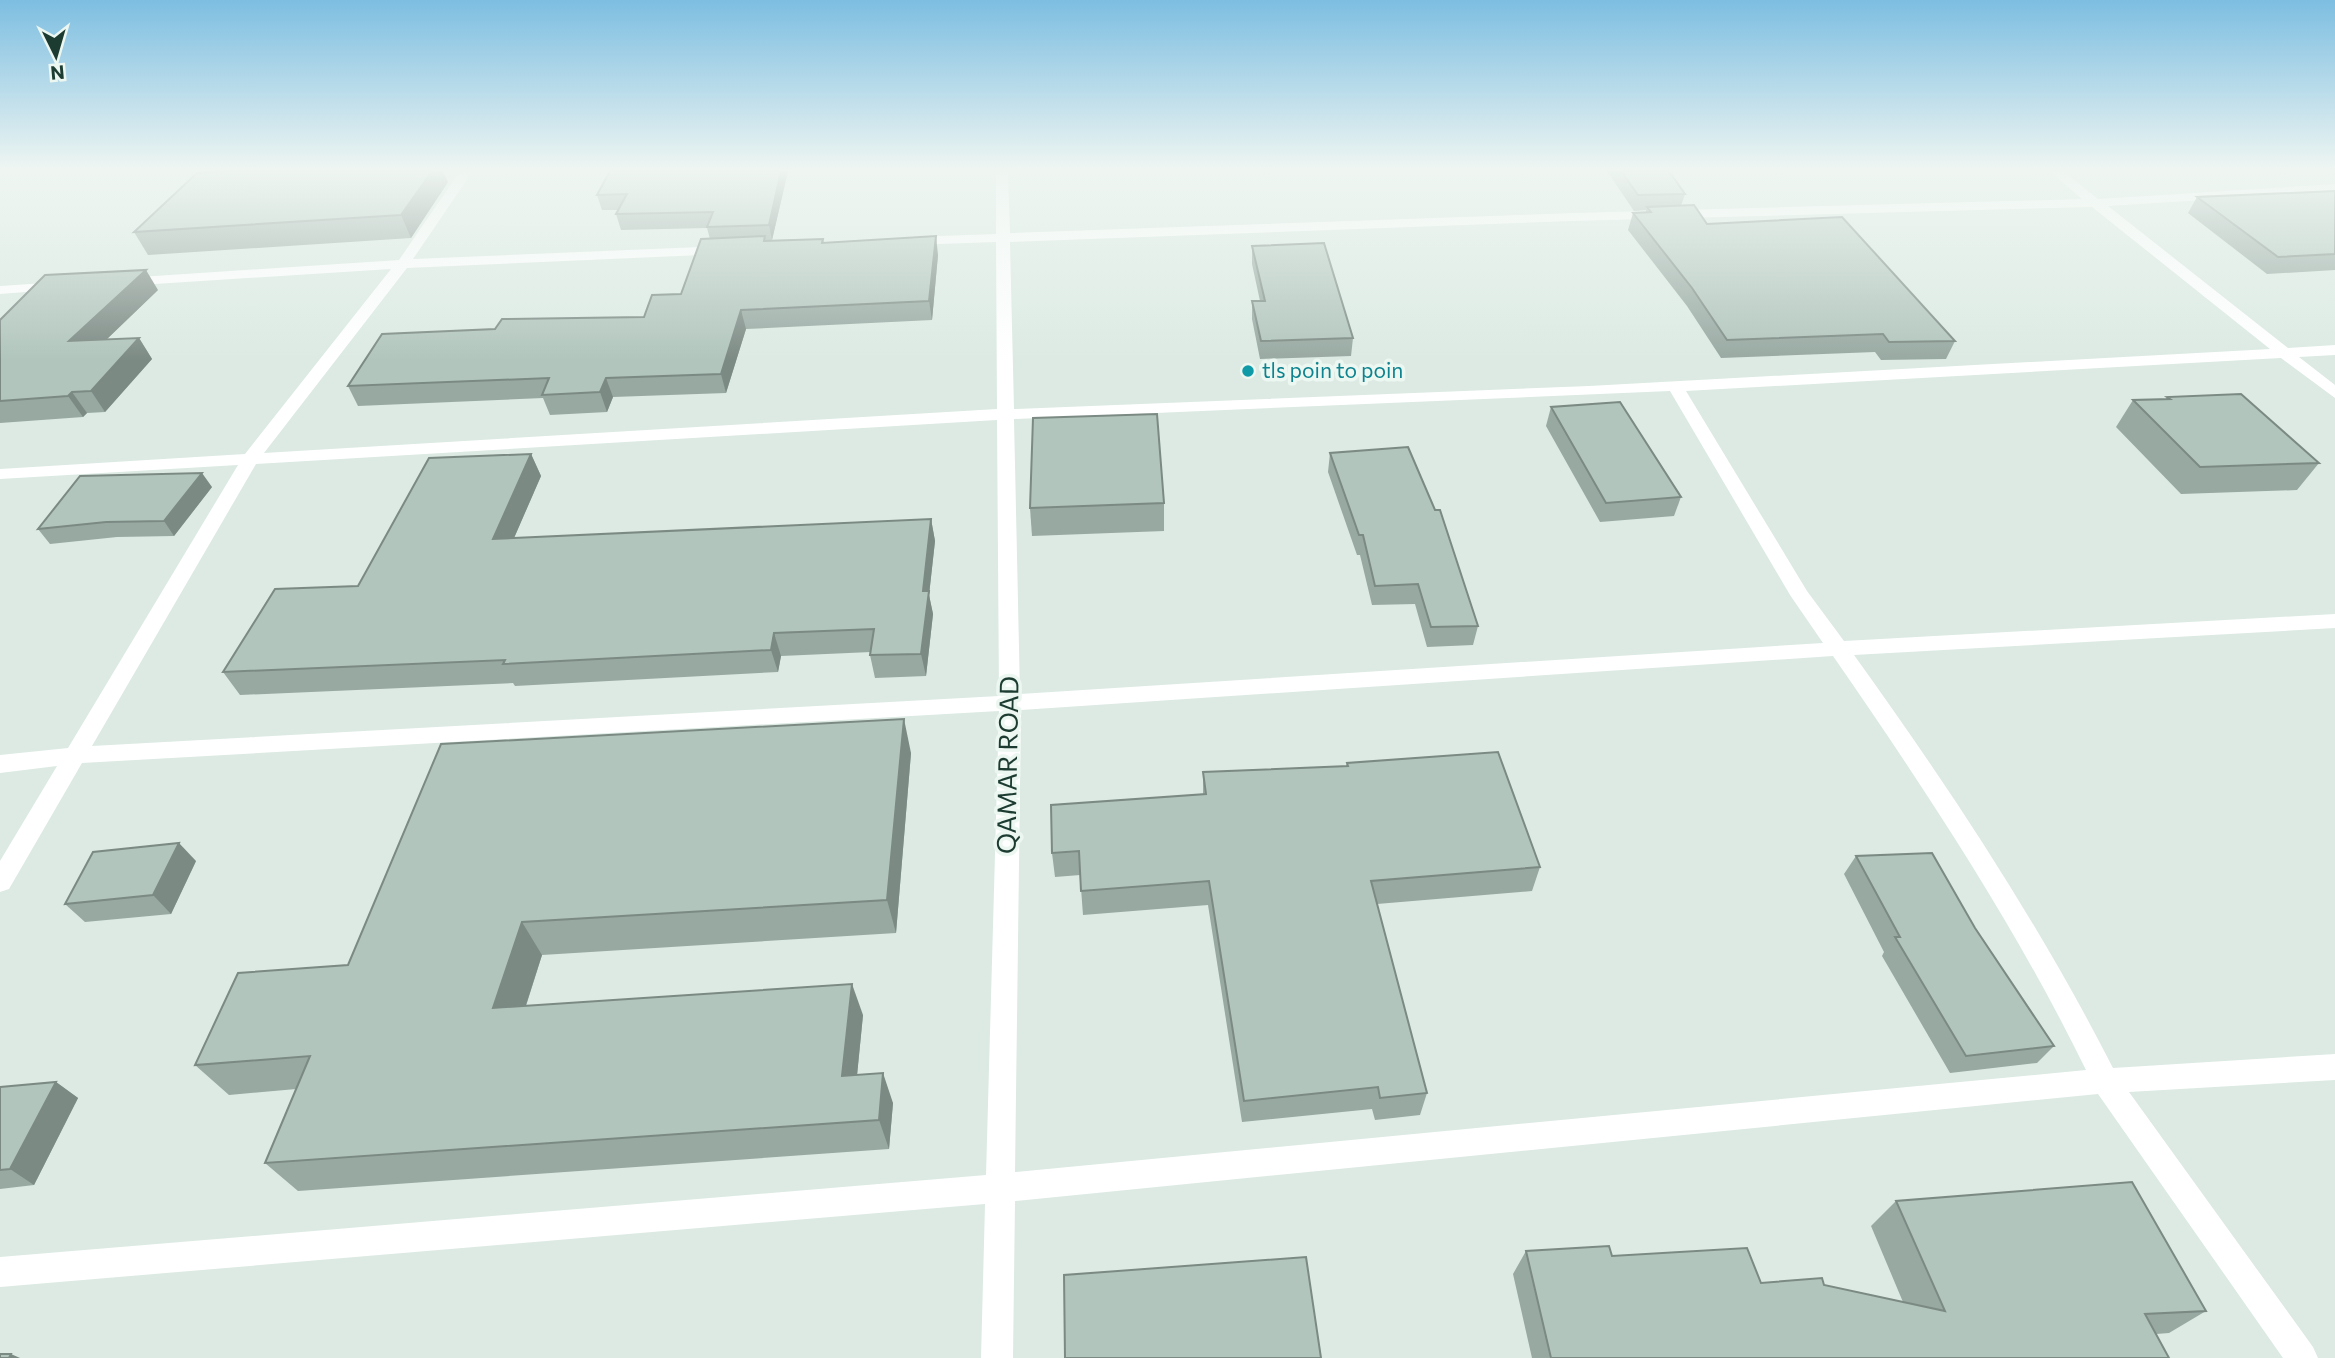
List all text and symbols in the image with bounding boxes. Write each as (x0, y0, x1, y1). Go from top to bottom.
north arrow (21, 21, 91, 91)
text: N (49, 61, 66, 86)
place label: tls poin to poin (1262, 357, 1403, 382)
marker: tls poin to poin (1240, 363, 1256, 379)
street label: QAMAR ROAD (989, 676, 1024, 854)

